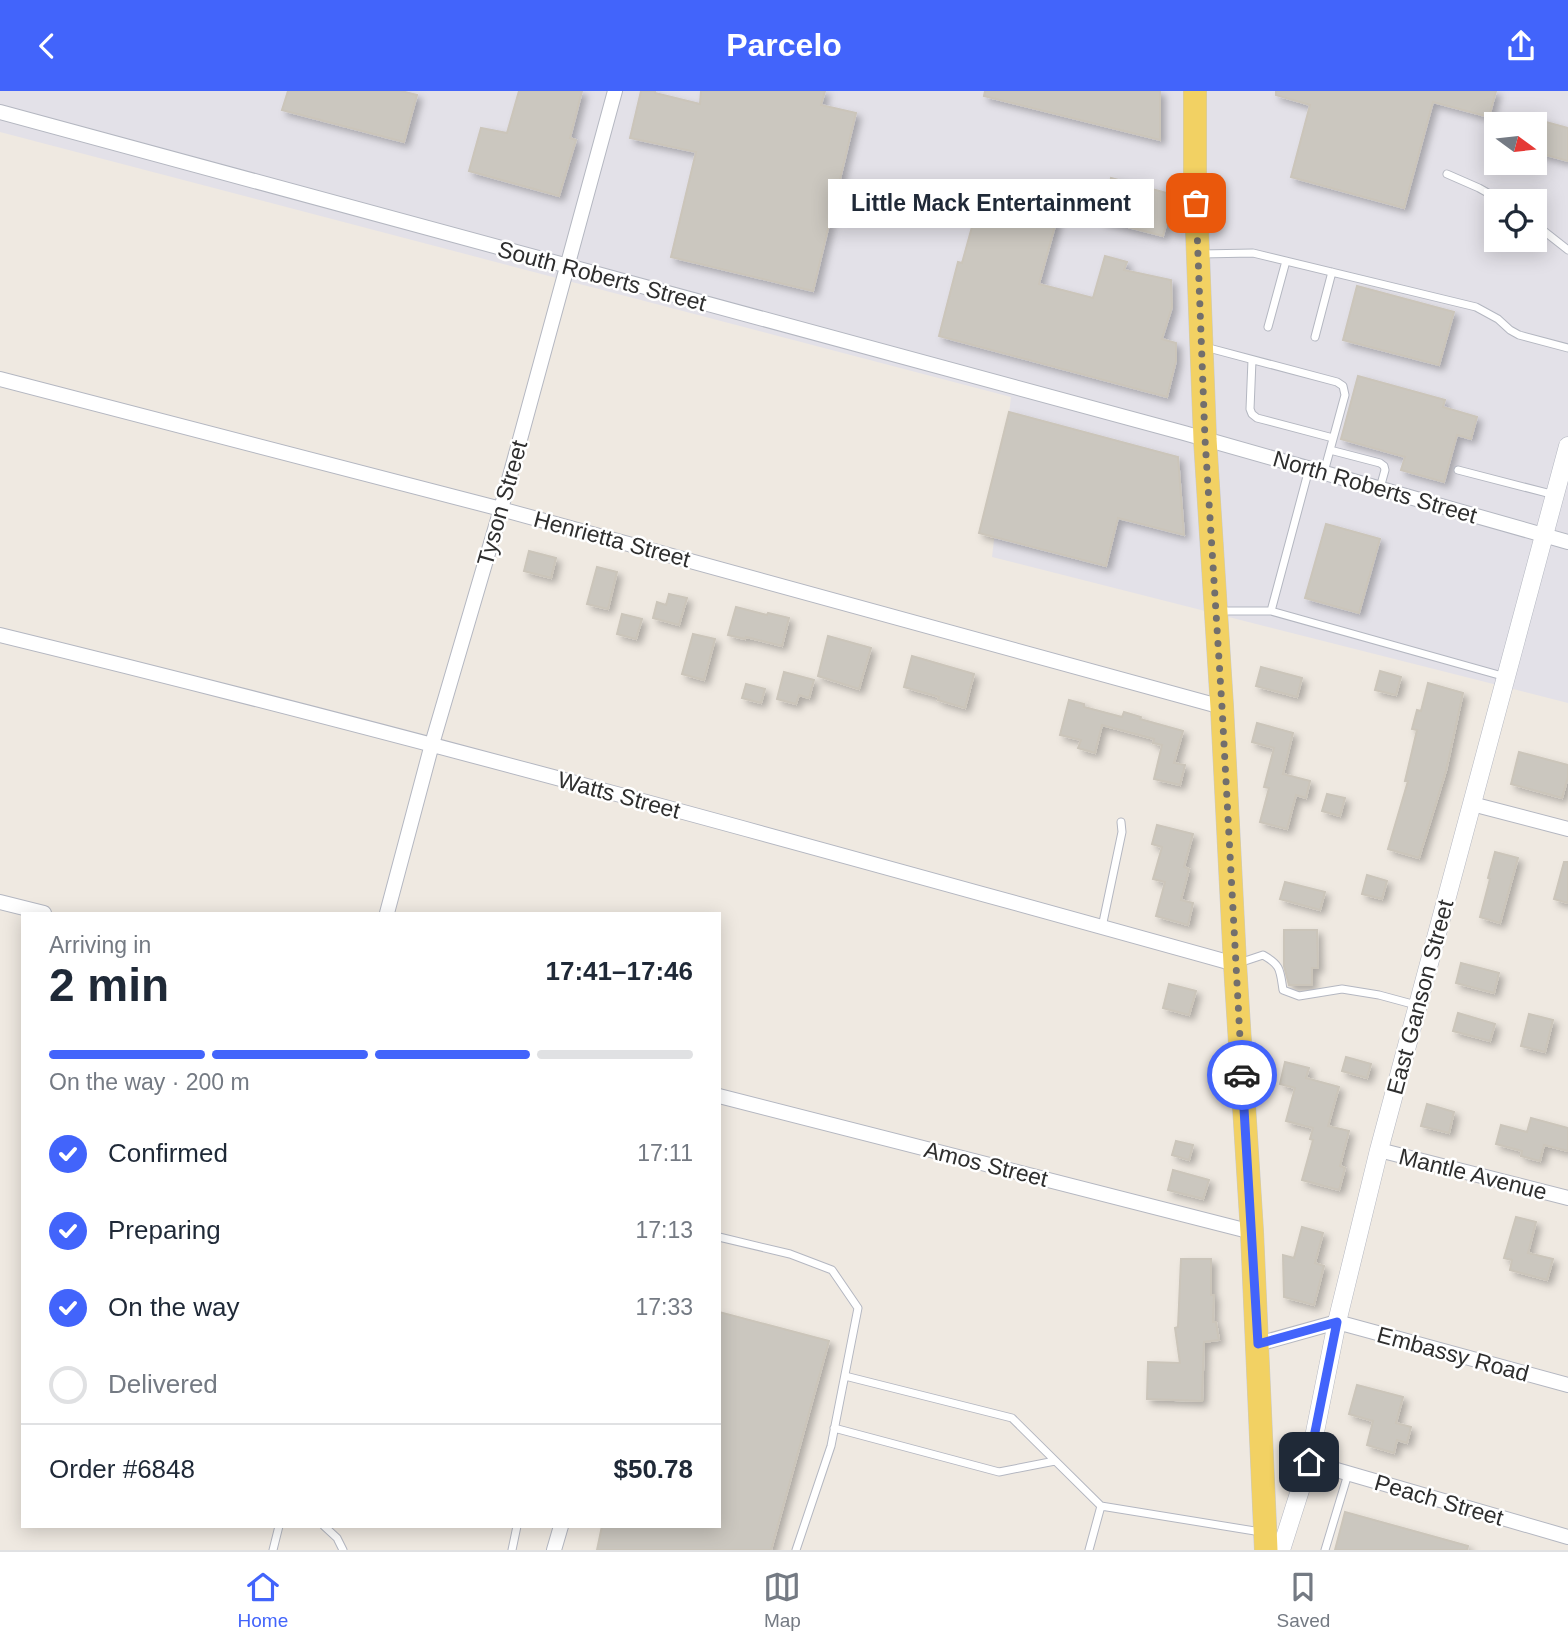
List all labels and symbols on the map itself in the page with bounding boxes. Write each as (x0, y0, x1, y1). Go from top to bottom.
north arrow (1484, 112, 1547, 175)
pin (1166, 173, 1226, 233)
callout: Little Mack Entertainment (828, 179, 1154, 227)
street label: South Roberts Street (495, 236, 710, 317)
street label: Tyson Street (472, 437, 532, 569)
street label: North Roberts Street (1270, 445, 1481, 529)
street label: Henrietta Street (531, 506, 694, 573)
street label: Watts Street (555, 766, 684, 824)
street label: East Ganson Street (1381, 896, 1459, 1097)
courier (1207, 1040, 1277, 1110)
street label: Amos Street (921, 1136, 1051, 1192)
street label: Mantle Avenue (1396, 1143, 1550, 1205)
street label: Embassy Road (1374, 1321, 1532, 1387)
pin (1279, 1432, 1339, 1492)
street label: Peach Street (1372, 1469, 1507, 1531)

